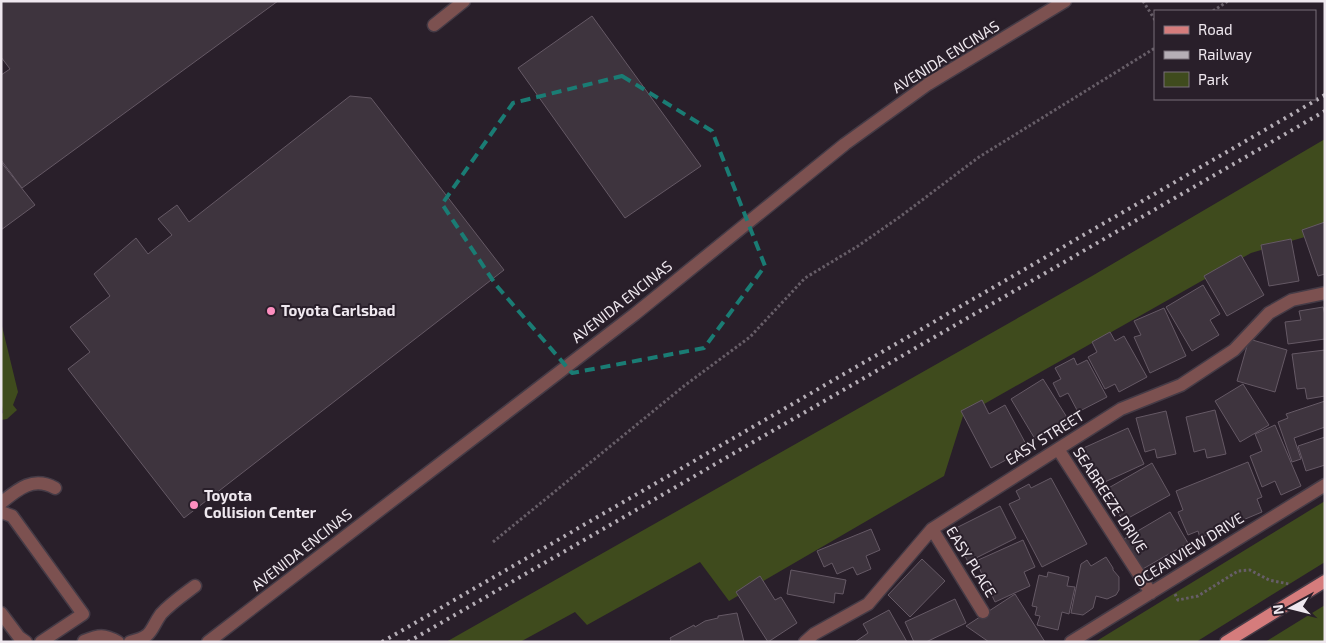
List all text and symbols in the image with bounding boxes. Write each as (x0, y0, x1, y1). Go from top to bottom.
legend (1154, 10, 1316, 100)
street label: AVENIDA ENCINAS (889, 16, 1002, 96)
text: Road (1198, 20, 1233, 38)
text: Railway (1198, 45, 1252, 63)
text: Park (1198, 70, 1229, 88)
street label: AVENIDA ENCINAS (567, 256, 675, 346)
place label: Toyota Carlsbad (281, 301, 395, 320)
marker: Toyota Carlsbad (265, 305, 277, 317)
street label: EASY STREET (1002, 406, 1087, 468)
street label: SEABREEZE DRIVE (1070, 443, 1152, 556)
place label: Toyota Collision Center (204, 486, 317, 521)
marker: Toyota Collision Center (188, 499, 200, 511)
street label: AVENIDA ENCINAS (247, 504, 355, 594)
street label: OCEANVIEW DRIVE (1130, 508, 1247, 590)
street label: EASY PLACE (943, 523, 1001, 600)
north arrow (1266, 583, 1316, 633)
text: N (1269, 604, 1287, 616)

